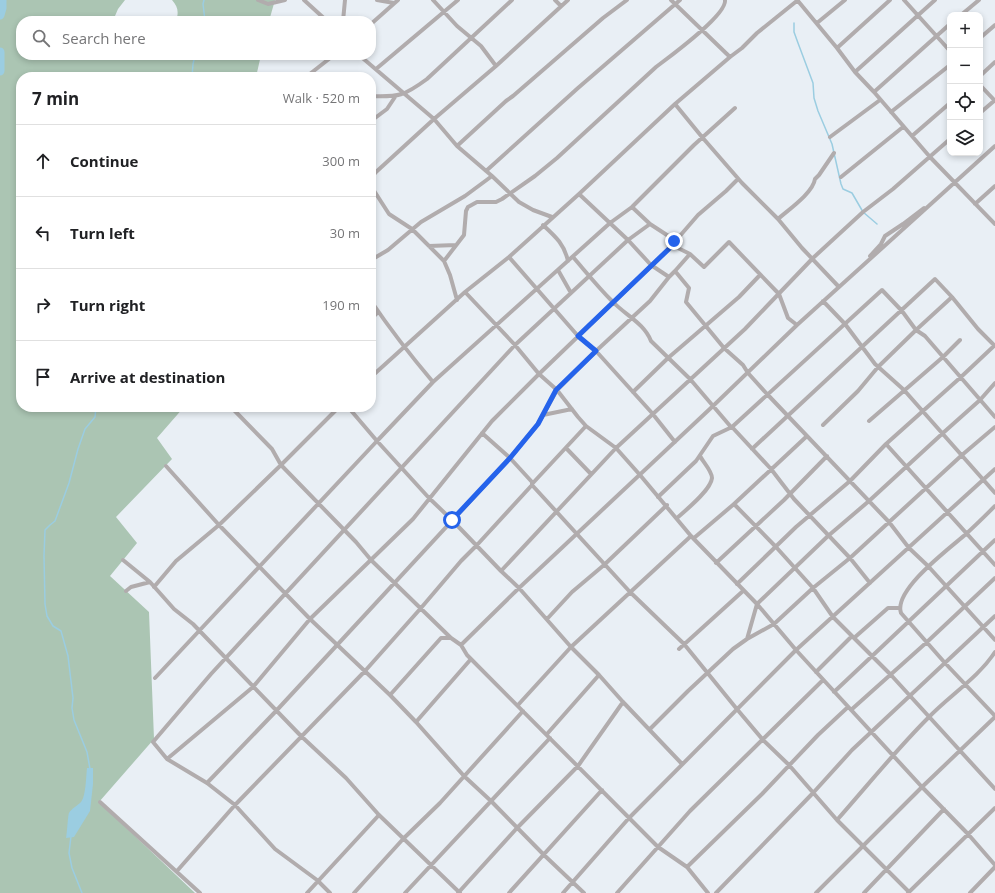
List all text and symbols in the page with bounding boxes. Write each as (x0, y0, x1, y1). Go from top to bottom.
map controls (947, 12, 983, 156)
button: + (947, 12, 983, 48)
search box (16, 16, 376, 60)
icon: search (30, 27, 52, 49)
text: Search here (62, 28, 146, 48)
button: − (947, 48, 983, 84)
button: locate (947, 84, 983, 120)
text: 7 min (32, 87, 79, 110)
text: Walk · 520 m (283, 89, 360, 107)
button: layers (947, 120, 983, 156)
icon: ahead (32, 150, 54, 172)
text: Continue (70, 151, 138, 171)
text: 300 m (322, 152, 360, 170)
icon: left (32, 222, 54, 244)
text: Turn left (70, 223, 135, 243)
text: 30 m (330, 224, 360, 242)
route end (665, 232, 683, 250)
icon: right (32, 294, 54, 316)
text: Turn right (70, 295, 145, 315)
text: 190 m (322, 296, 360, 314)
icon: arrive (32, 366, 54, 388)
text: Arrive at destination (70, 367, 225, 387)
route start (443, 511, 461, 529)

